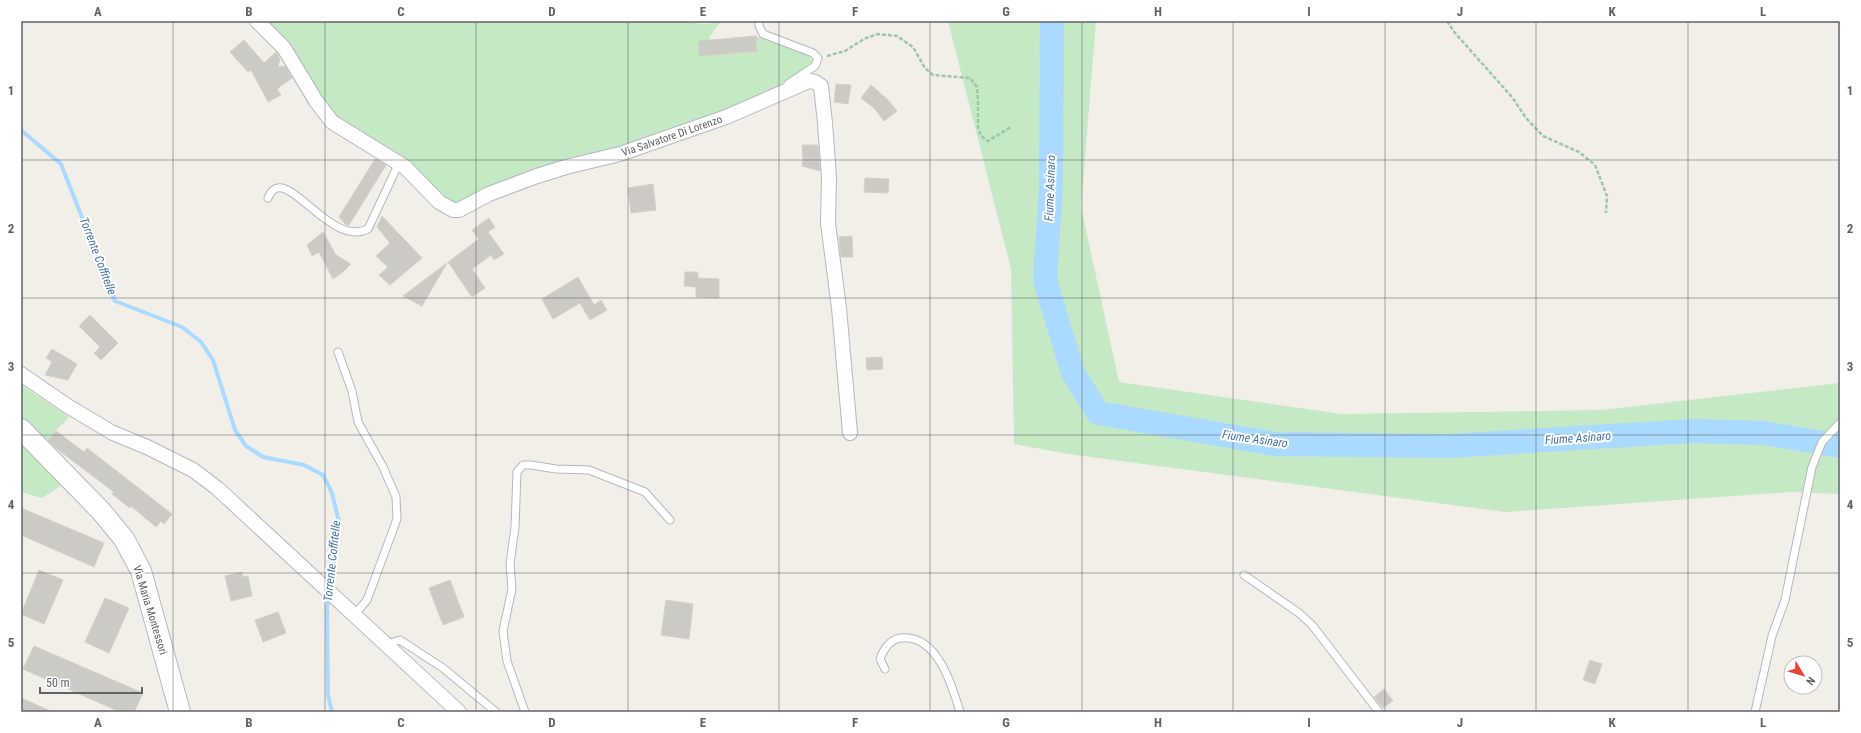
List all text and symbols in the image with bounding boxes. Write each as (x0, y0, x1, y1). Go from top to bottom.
text: A (94, 4, 102, 19)
text: B (245, 4, 253, 19)
text: C (397, 4, 405, 19)
text: D (548, 4, 556, 19)
text: E (700, 4, 707, 19)
text: F (852, 4, 858, 19)
text: G (1002, 4, 1010, 19)
text: H (1154, 4, 1162, 19)
text: I (1307, 4, 1311, 19)
text: J (1457, 4, 1463, 19)
text: K (1608, 4, 1616, 19)
text: L (1760, 4, 1766, 19)
text: 1 (8, 83, 14, 98)
text: 1 (1847, 83, 1853, 98)
street label: Via Salvatore Di Lorenzo (620, 113, 724, 159)
water label: Fiume Asinaro (1042, 155, 1058, 221)
water label: Torrente Coffitelle (77, 215, 119, 297)
text: 2 (8, 221, 15, 236)
text: 2 (1847, 221, 1854, 236)
text: 3 (8, 359, 14, 374)
text: 3 (1847, 359, 1853, 374)
water label: Fiume Asinaro (1221, 427, 1289, 451)
water label: Fiume Asinaro (1545, 429, 1612, 447)
text: 4 (8, 497, 15, 512)
text: 4 (1847, 497, 1854, 512)
water label: Torrente Coffitelle (321, 519, 343, 602)
street label: Via Maria Montessori (130, 564, 170, 656)
text: 5 (8, 635, 15, 650)
text: 5 (1847, 635, 1854, 650)
north arrow (1783, 655, 1823, 695)
scale bar (40, 669, 142, 695)
text: N (1803, 674, 1818, 688)
text: 50 m (46, 676, 70, 690)
text: A (94, 715, 102, 730)
text: B (245, 715, 253, 730)
text: C (397, 715, 405, 730)
text: D (548, 715, 556, 730)
text: E (700, 715, 707, 730)
text: F (852, 715, 858, 730)
text: G (1002, 715, 1010, 730)
text: H (1154, 715, 1162, 730)
text: I (1307, 715, 1311, 730)
text: J (1457, 715, 1463, 730)
text: K (1608, 715, 1616, 730)
text: L (1760, 715, 1766, 730)

